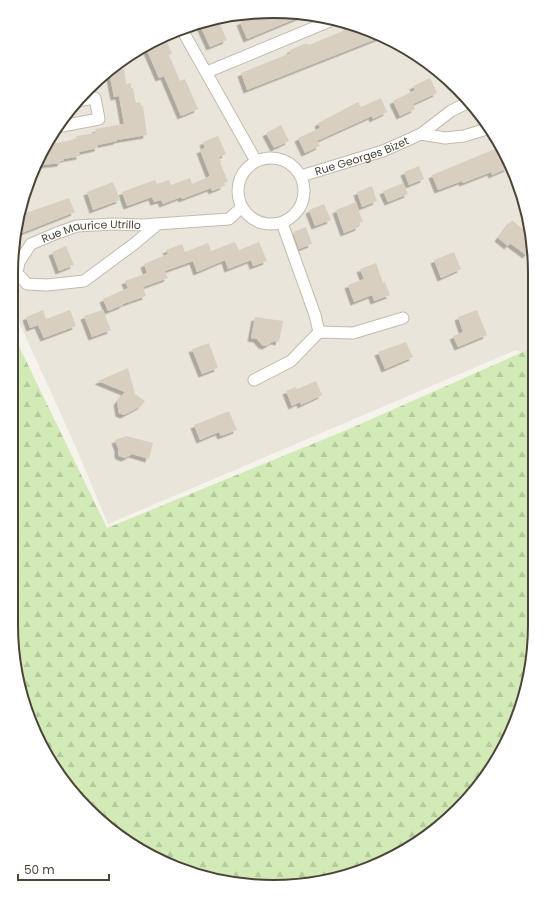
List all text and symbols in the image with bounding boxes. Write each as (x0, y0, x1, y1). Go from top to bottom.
street label: Rue Georges Bizet (313, 132, 411, 179)
street label: Rue Maurice Utrillo (39, 216, 141, 247)
scale bar (18, 856, 109, 882)
text: 50 m (24, 861, 55, 878)

